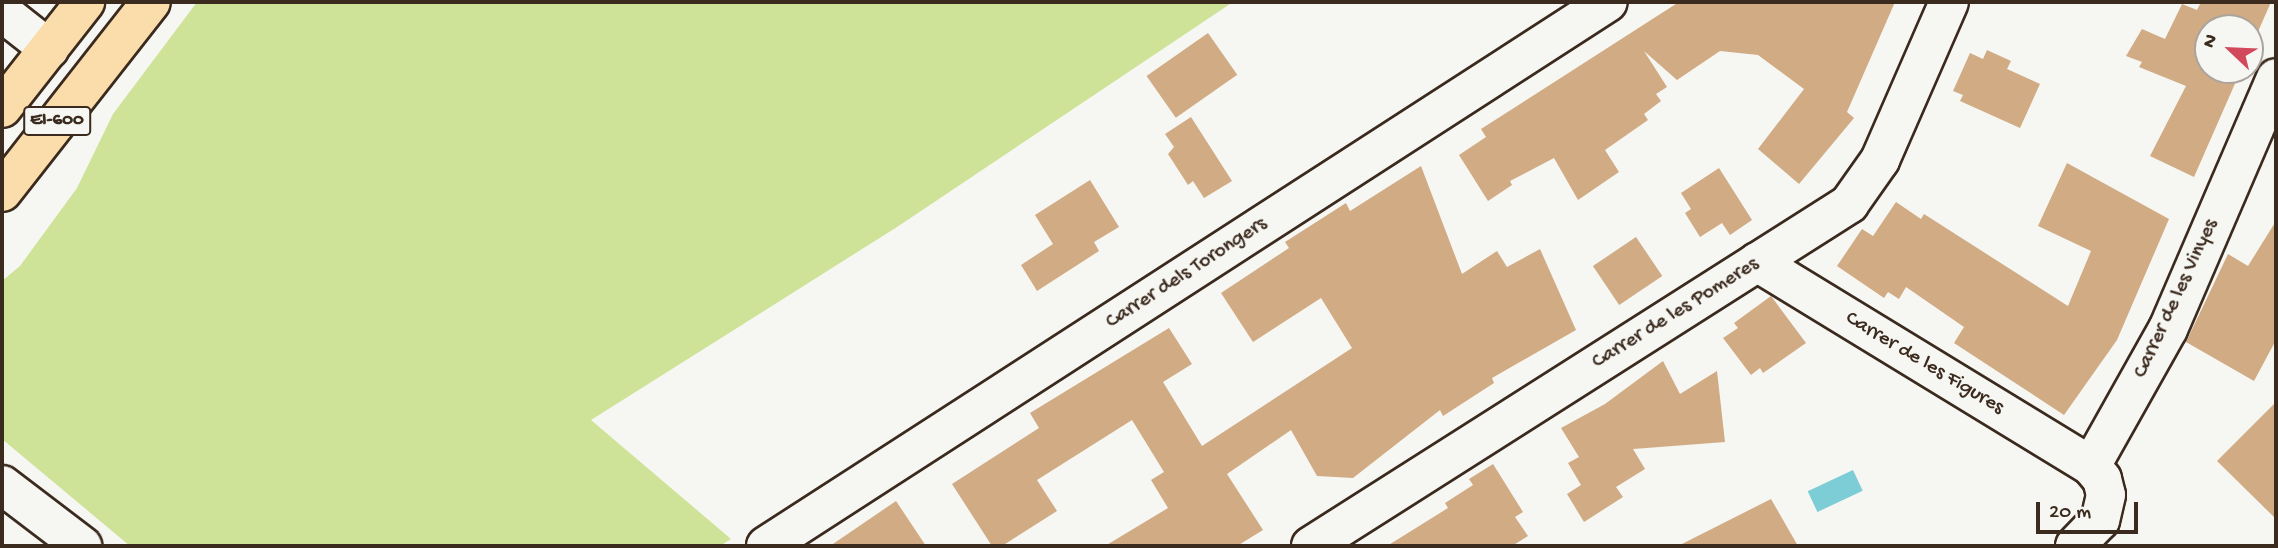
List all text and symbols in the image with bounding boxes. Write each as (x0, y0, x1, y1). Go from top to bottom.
north arrow (2194, 14, 2264, 84)
text: N (2198, 31, 2224, 52)
road number: EI-600 (22, 105, 92, 136)
street label: Carrer dels Torongers (1102, 213, 1272, 335)
street label: Carrer de les Vinyes (2129, 215, 2225, 383)
street label: Carrer de les Pomeres (1588, 253, 1764, 375)
street label: Carrer de les Figures (1840, 307, 2008, 421)
scale bar (2040, 489, 2142, 532)
text: 20 m (2049, 501, 2091, 526)

